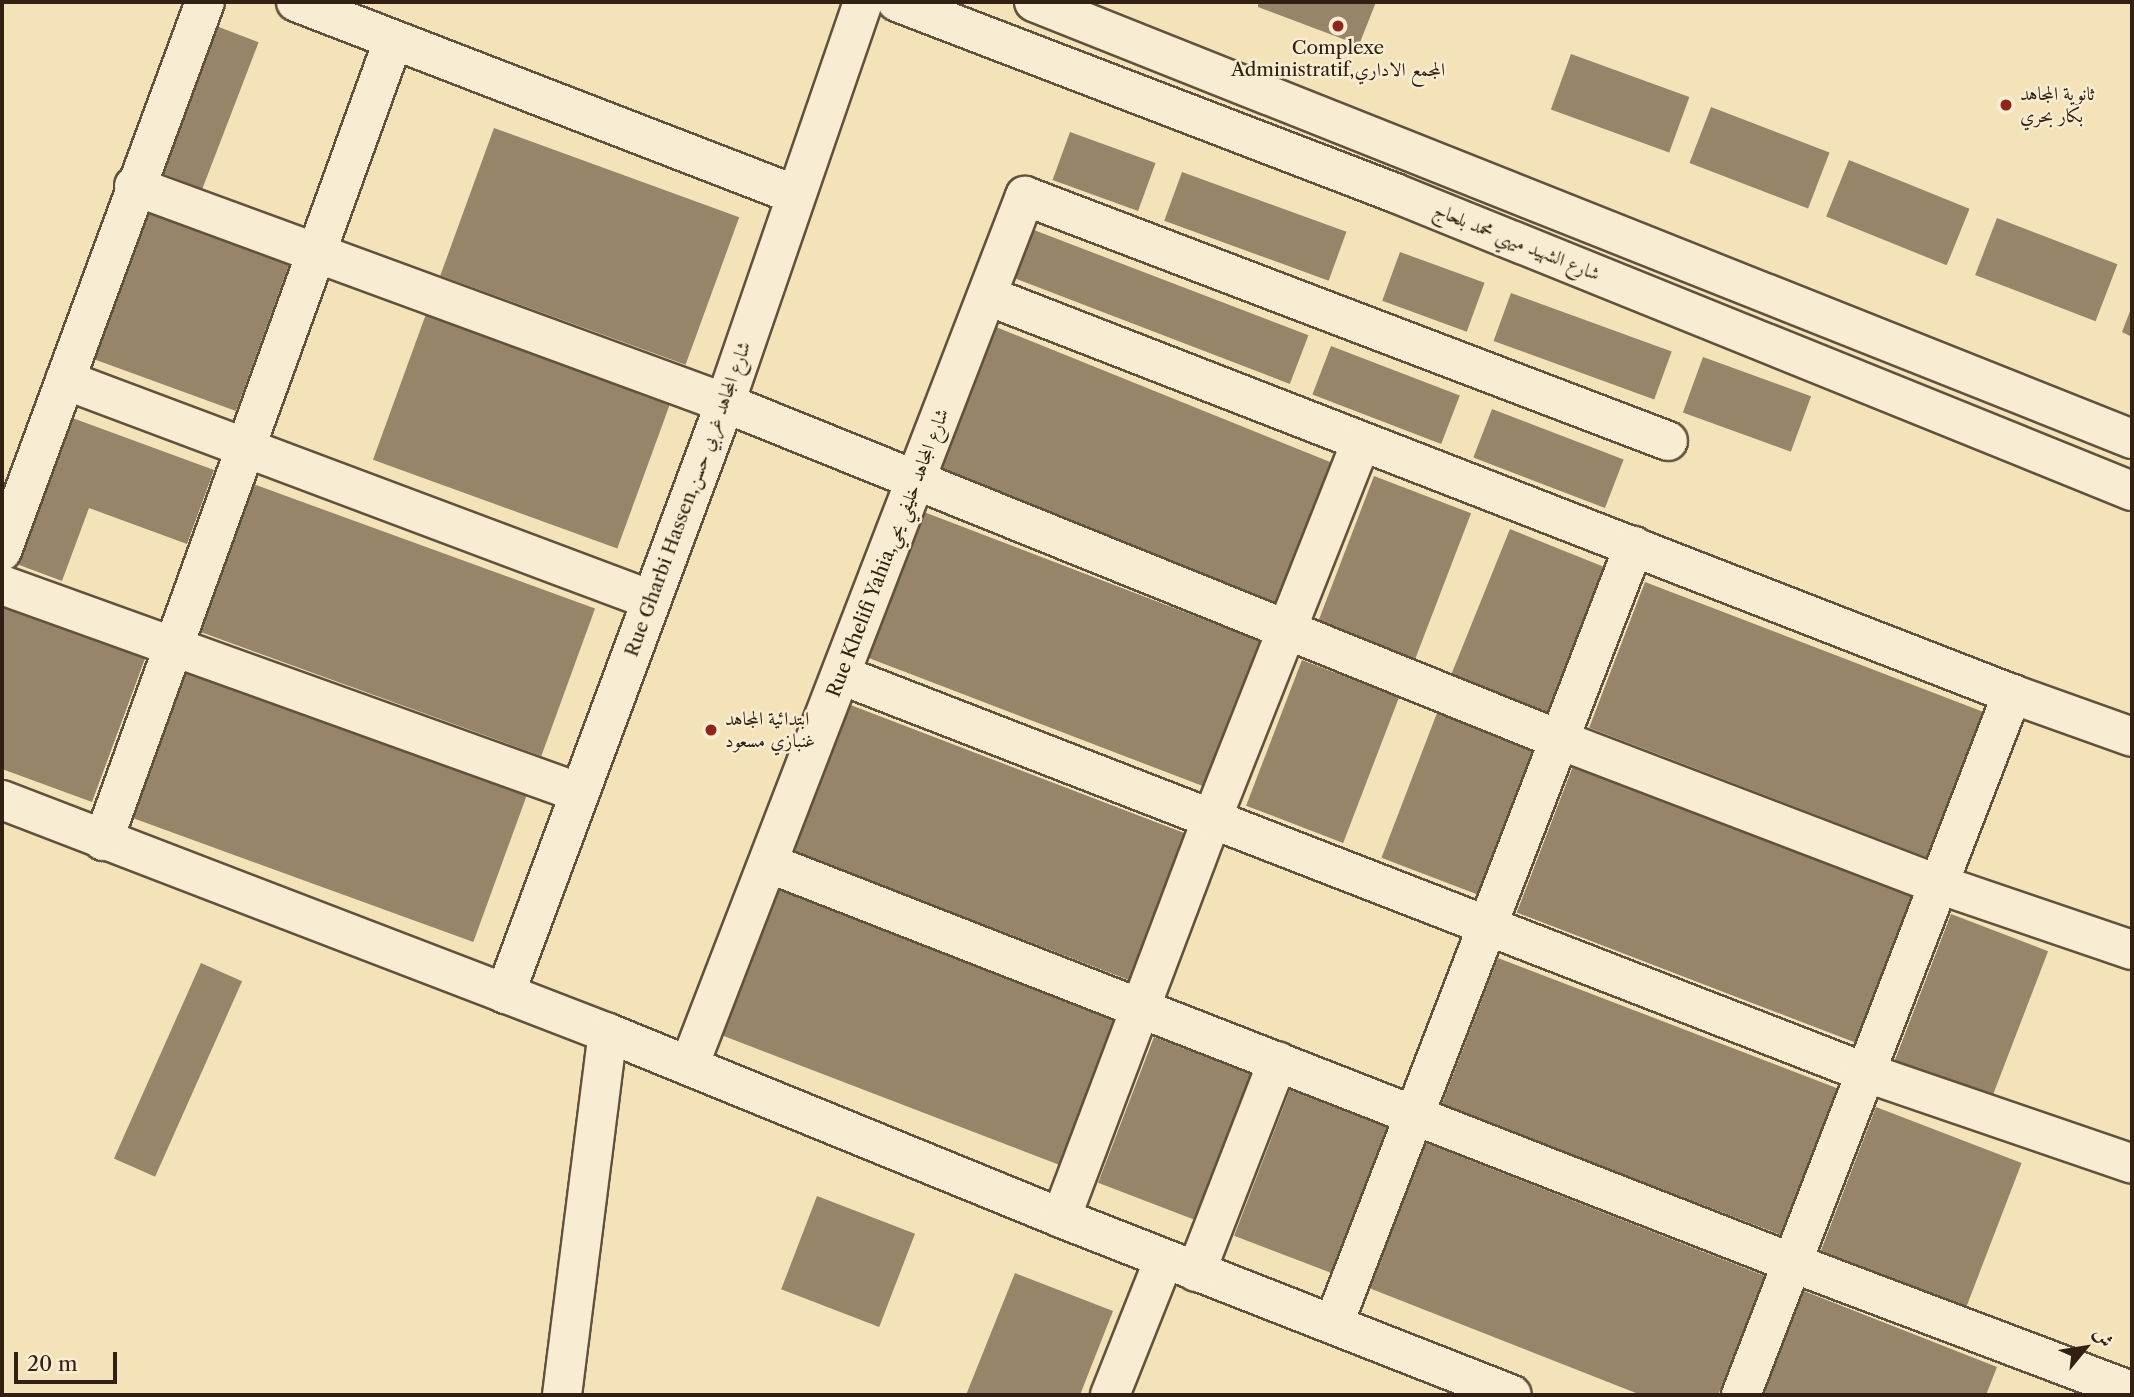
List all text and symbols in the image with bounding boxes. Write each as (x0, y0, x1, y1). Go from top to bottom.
marker: Complexe Administratif,المجمع الاداري (1330, 18, 1346, 34)
place label: Complexe Administratif,المجمع الاداري (1231, 37, 1445, 81)
place label: ثانوية المجاهد بكار بحري (2020, 83, 2094, 127)
marker: ثانوية المجاهد بكار بحري (1998, 97, 2014, 113)
street label: شارع الشهيد ميهي محمد بلحاج (1431, 198, 1603, 286)
street label: Rue Gharbi Hassen,شارع المجاهد غربي حسن (620, 338, 756, 660)
street label: Rue Khelifi Yahia,شارع المجاهد خليفي يحي (822, 405, 954, 701)
place label: ابتدائية المجاهد غنبازي مسعود (725, 708, 815, 752)
marker: ابتدائية المجاهد غنبازي مسعود (703, 722, 719, 738)
north arrow (2050, 1313, 2120, 1383)
text: ش (2089, 1323, 2118, 1351)
scale bar (18, 1338, 121, 1382)
text: 20 m (27, 1351, 78, 1376)

